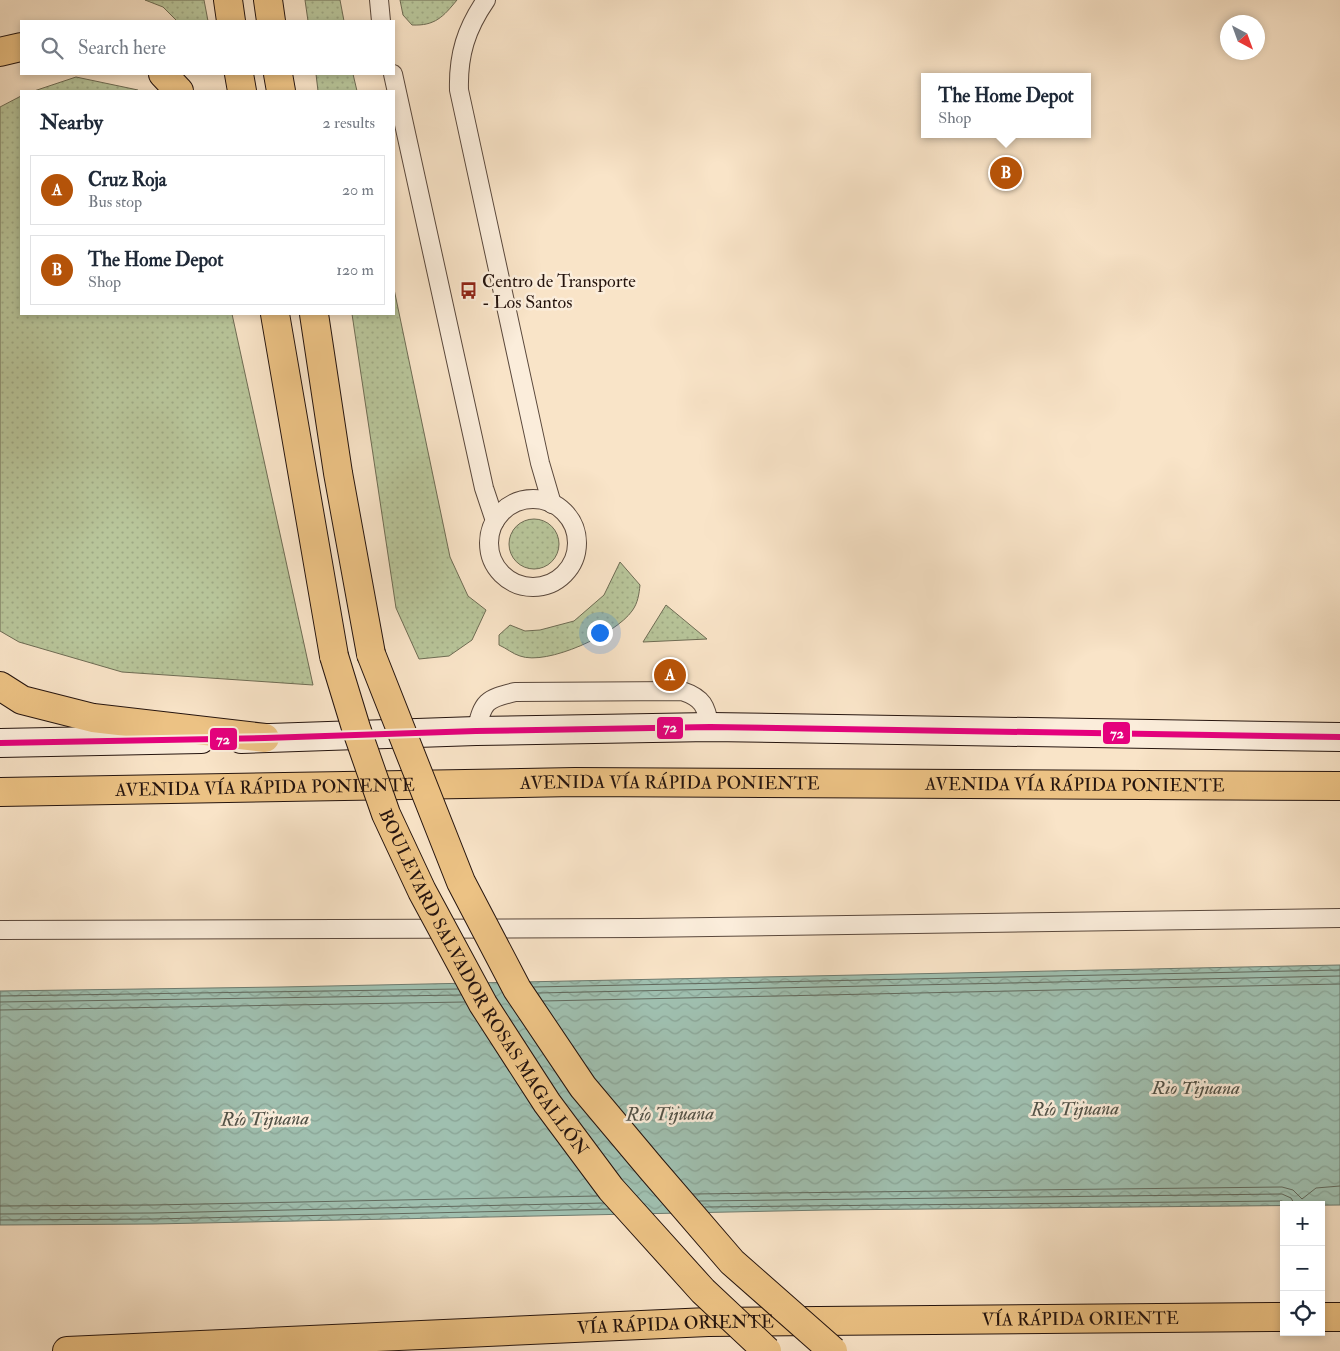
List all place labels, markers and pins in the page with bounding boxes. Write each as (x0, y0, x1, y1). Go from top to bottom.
pin: B (990, 154, 1022, 192)
place label: Centro de Transporte - Los Santos (482, 270, 636, 314)
bus stop icon: Centro de Transporte - Los Santos (458, 281, 478, 301)
pin: A (654, 656, 686, 694)

